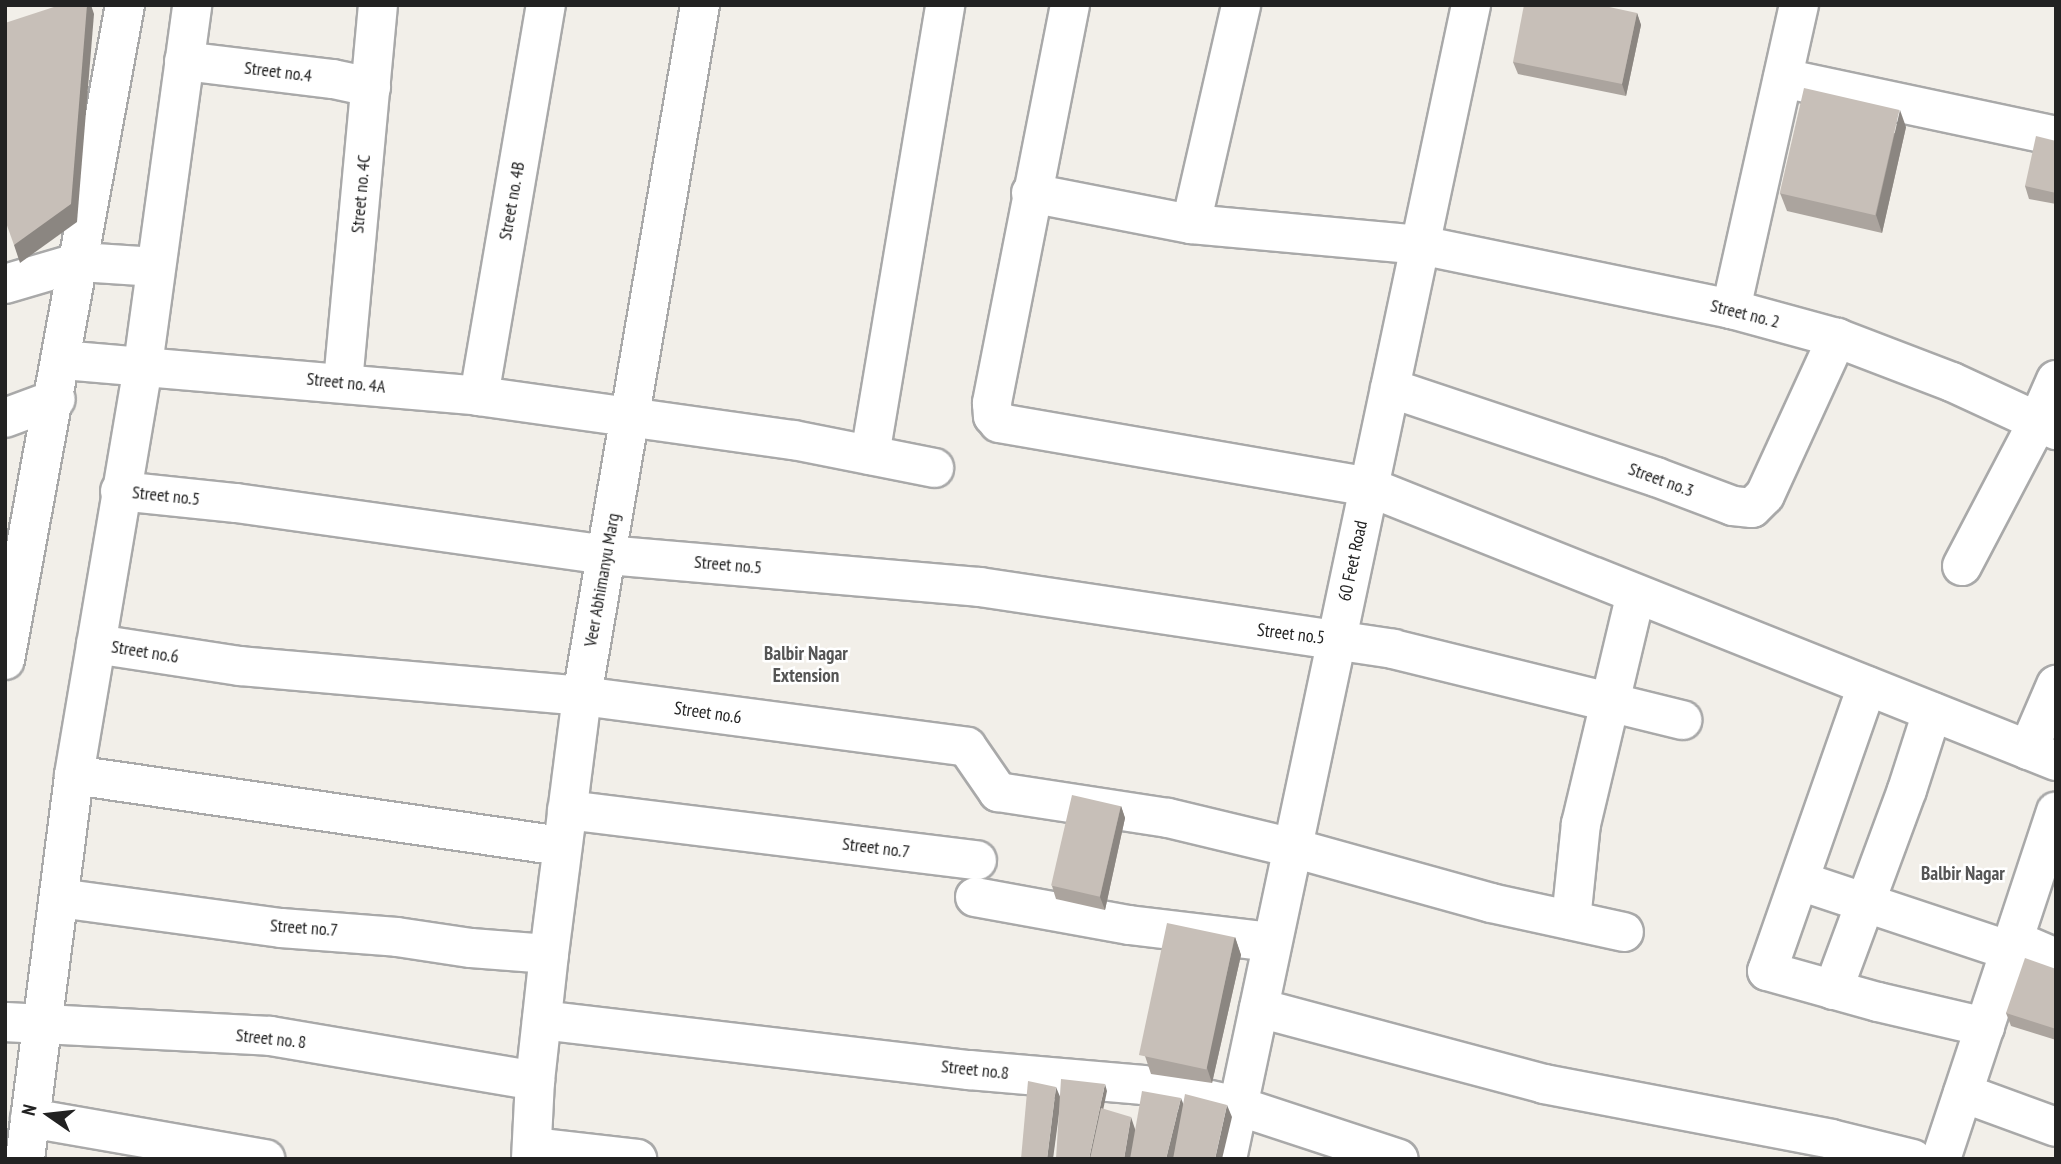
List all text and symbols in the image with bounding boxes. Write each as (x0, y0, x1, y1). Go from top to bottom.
street label: Street no.4 (243, 57, 313, 87)
street label: Street no. 4C (347, 153, 375, 235)
street label: Street no. 4B (494, 160, 530, 242)
street label: Street no. 2 (1708, 295, 1782, 333)
street label: Street no. 4A (305, 368, 387, 398)
street label: Street no.3 (1625, 458, 1697, 502)
street label: Street no.5 (131, 482, 201, 510)
street label: Veer Abhimanyu Marg (580, 511, 624, 649)
street label: 60 Feet Road (1334, 519, 1372, 603)
street label: Street no.5 (693, 551, 763, 579)
street label: Street no.5 (1256, 619, 1326, 649)
street label: Street no.6 (110, 636, 180, 668)
district label: Balbir Nagar Extension (764, 643, 848, 687)
street label: Street no.6 (673, 698, 743, 728)
street label: Street no.7 (841, 833, 911, 863)
district label: Balbir Nagar (1921, 863, 2005, 885)
street label: Street no.7 (269, 915, 339, 941)
street label: Street no. 8 (234, 1025, 308, 1053)
street label: Street no.8 (940, 1056, 1010, 1084)
north arrow (14, 1080, 84, 1150)
text: N (16, 1102, 42, 1118)

